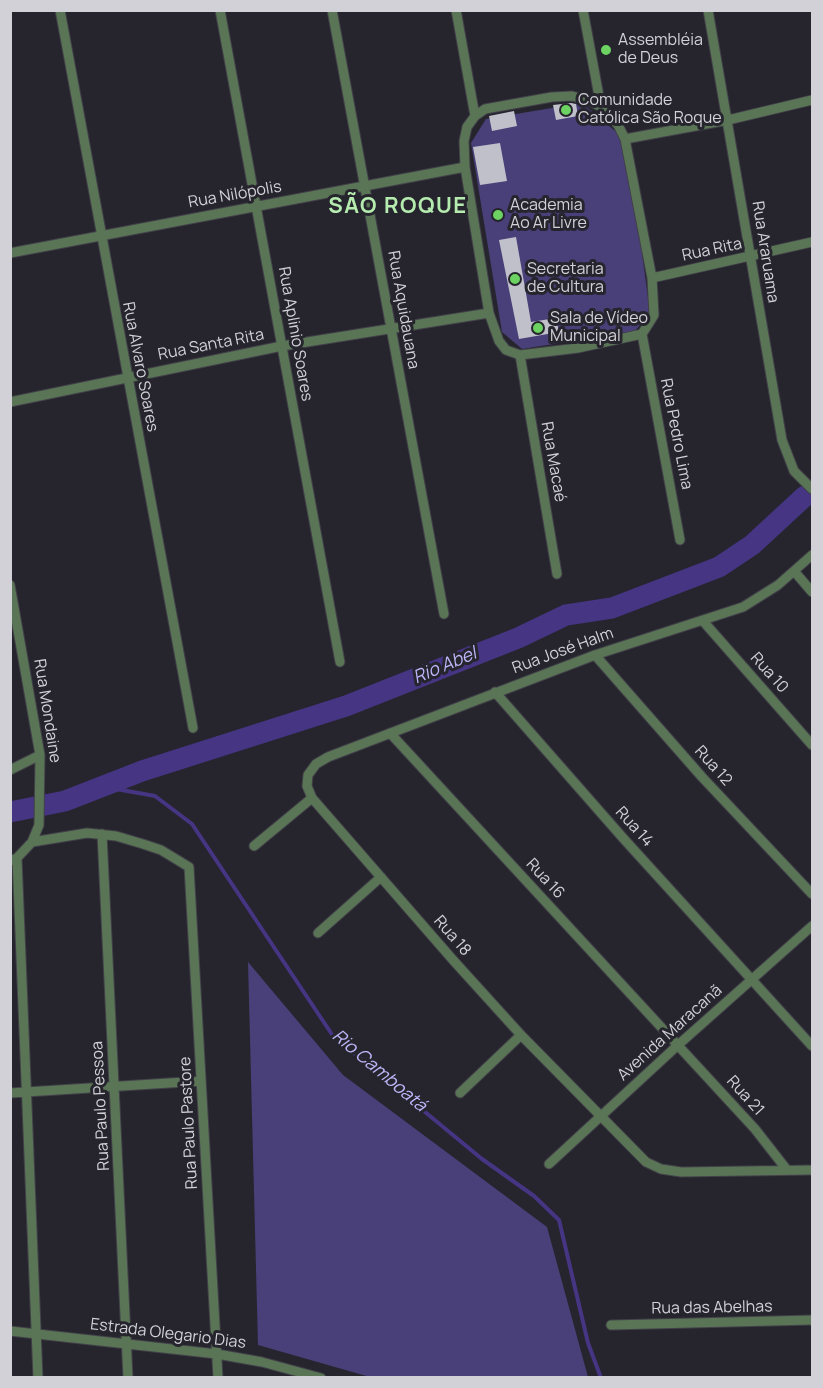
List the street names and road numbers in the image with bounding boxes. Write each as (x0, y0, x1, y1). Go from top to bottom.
street label: Rua Nilópolis (187, 177, 283, 213)
street label: Rua Araruama (747, 200, 783, 304)
street label: Rua Rita (680, 234, 744, 266)
street label: Rua Aquidauana (383, 249, 423, 371)
street label: Rua Aplinio Soares (274, 265, 316, 403)
street label: Rua Alvaro Soares (118, 300, 162, 434)
street label: Rua Santa Rita (156, 325, 266, 365)
street label: Rua Pedro Lima (656, 377, 696, 491)
street label: Rua Macaé (537, 420, 569, 504)
street label: Rua José Halm (510, 624, 616, 678)
street label: Rua 10 (746, 649, 792, 697)
street label: Rua Mondaine (29, 658, 65, 764)
street label: Rua 12 (690, 742, 736, 790)
street label: Rua 14 (611, 803, 657, 851)
street label: Rua 16 (522, 855, 568, 903)
street label: Rua 18 (429, 912, 475, 960)
street label: Avenida Maracanã (614, 981, 726, 1085)
street label: Rua Paulo Pessoa (88, 1041, 114, 1171)
street label: Rua Paulo Pastore (176, 1056, 202, 1190)
street label: Rua 21 (722, 1072, 768, 1120)
street label: Rua das Abelhas (651, 1297, 773, 1319)
street label: Estrada Olegario Dias (89, 1315, 247, 1353)

